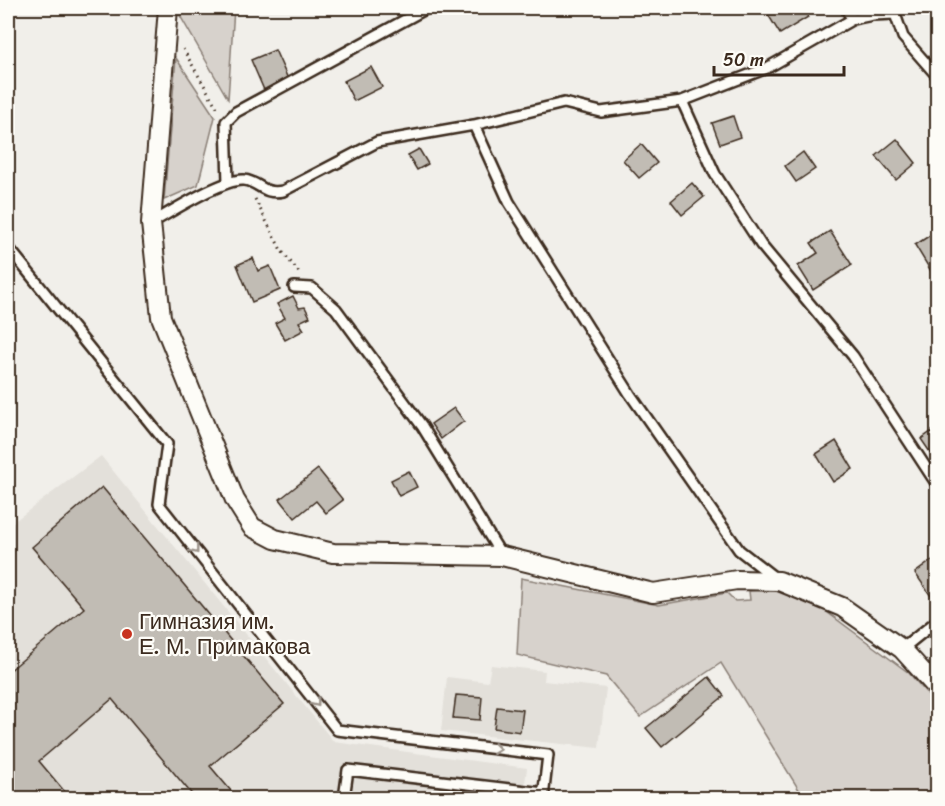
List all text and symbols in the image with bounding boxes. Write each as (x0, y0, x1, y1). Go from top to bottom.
scale bar (714, 39, 844, 77)
text: 50 m (723, 44, 764, 76)
one-way arrow (188, 543, 199, 554)
place label: Гимназия им. Е. М. Примакова (139, 602, 311, 666)
marker: Гимназия им. Е. М. Примакова (120, 627, 134, 641)
one-way arrow (308, 696, 319, 707)
one-way arrow (492, 742, 501, 755)

